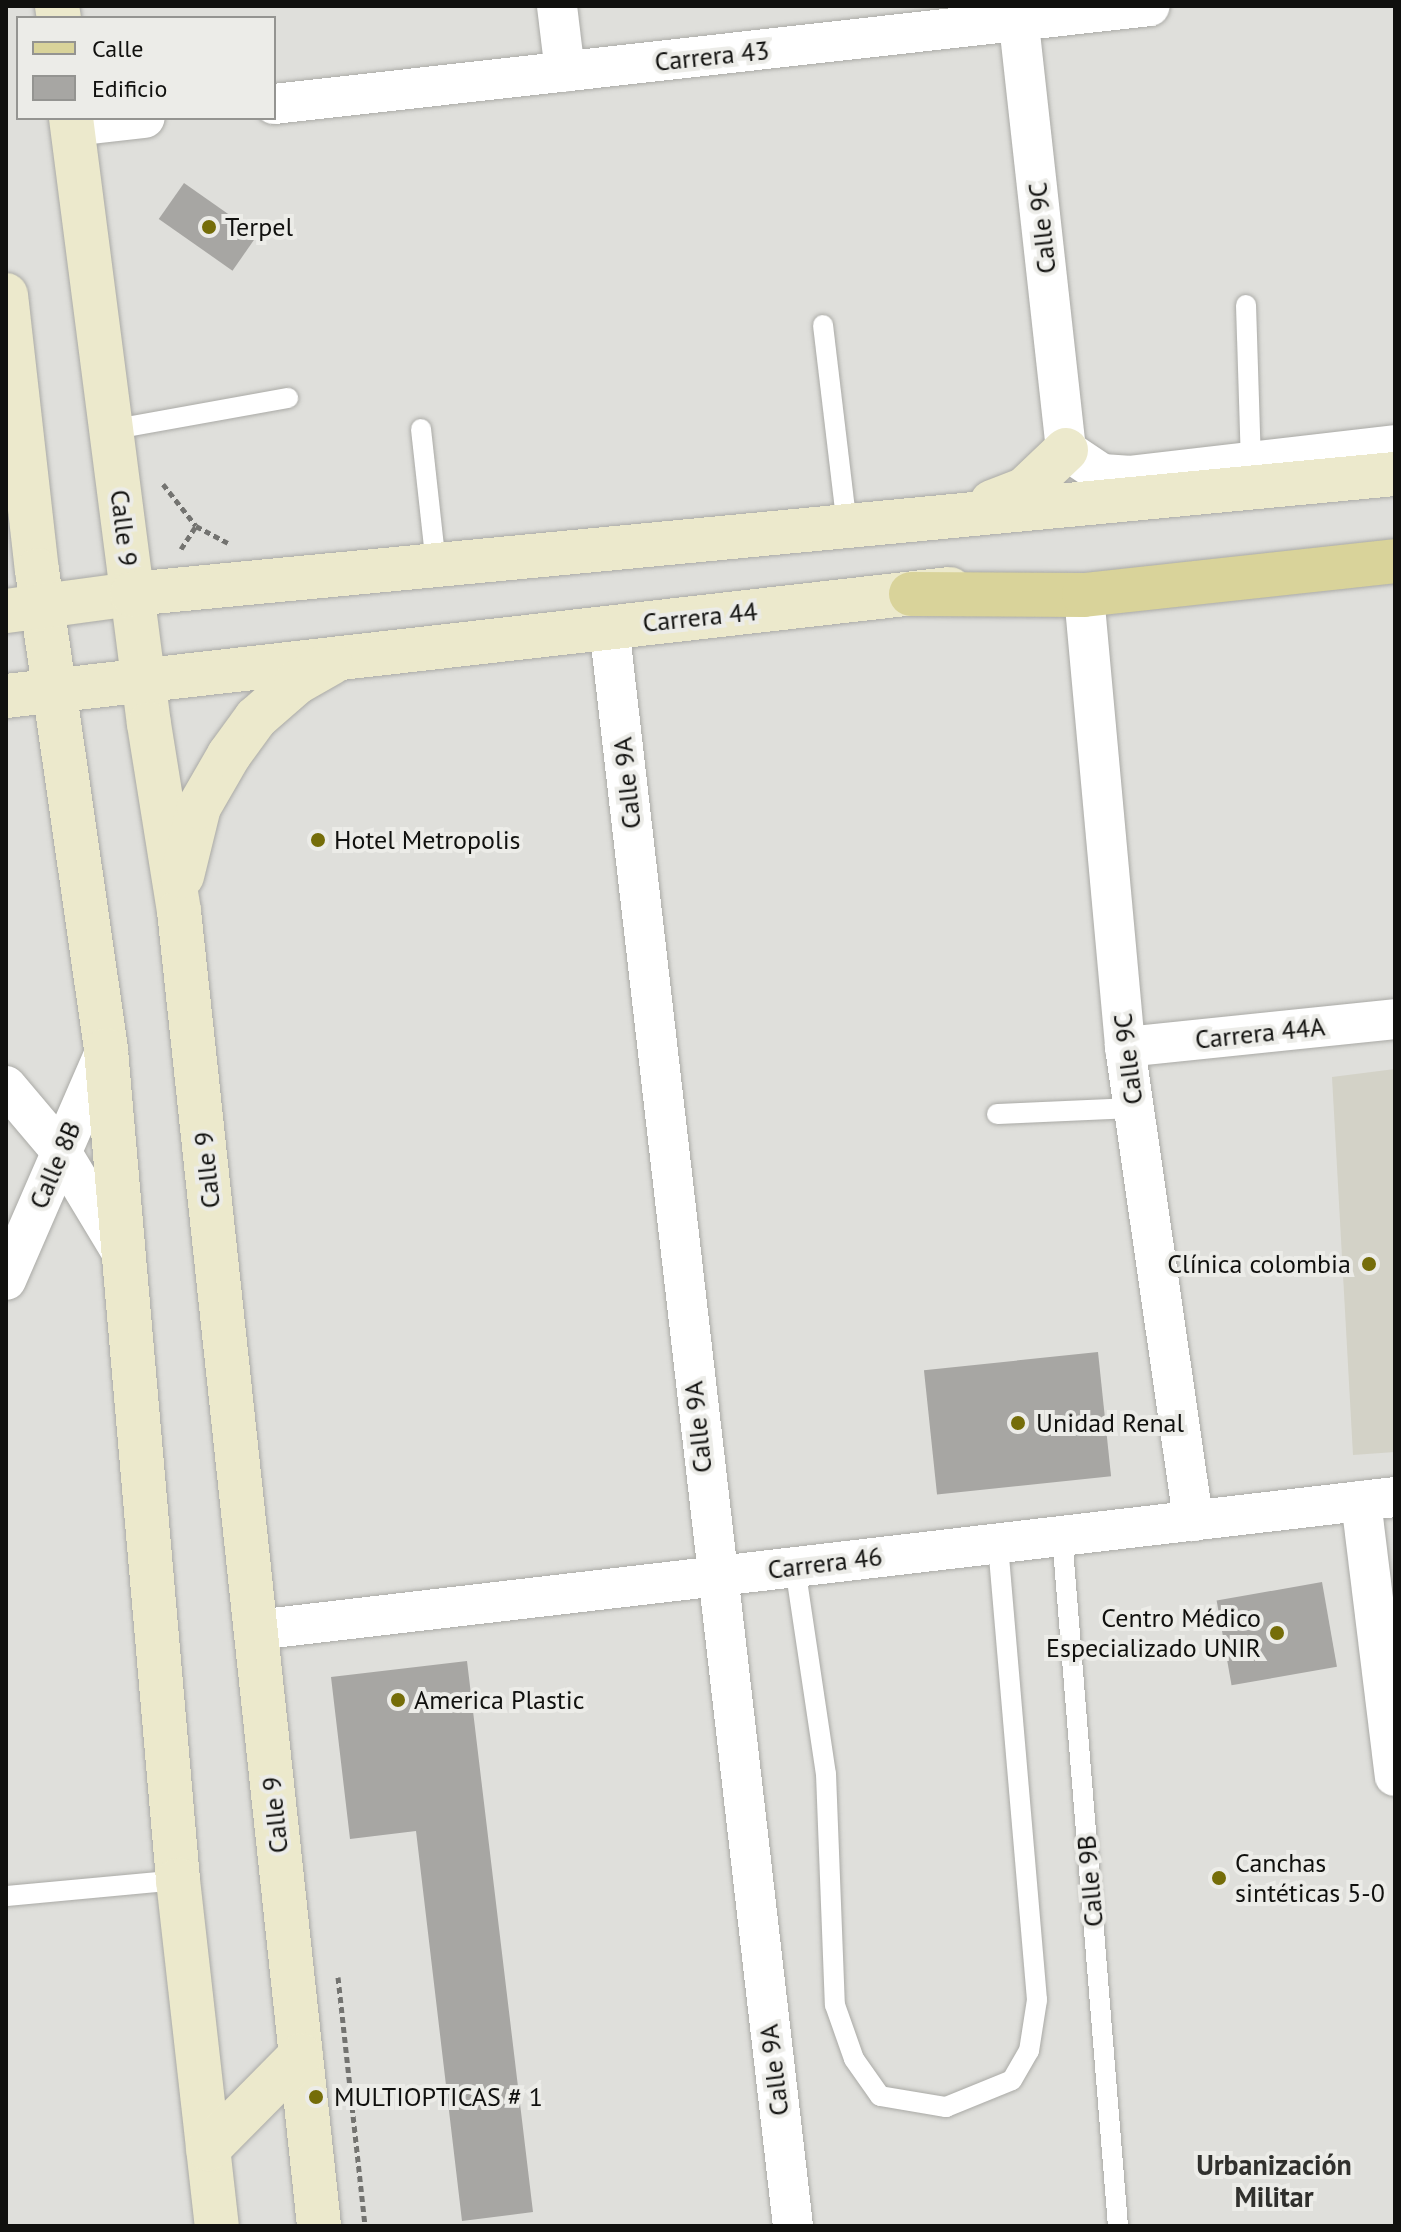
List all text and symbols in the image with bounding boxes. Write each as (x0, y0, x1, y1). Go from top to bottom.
legend (16, 16, 276, 120)
text: Calle (92, 33, 143, 64)
street label: Carrera 43 (653, 34, 771, 78)
text: Edificio (92, 73, 167, 104)
street label: Calle 9C (1022, 181, 1062, 275)
place label: Terpel (225, 211, 293, 243)
marker: Terpel (200, 218, 218, 236)
street label: Calle 9 (104, 488, 144, 568)
street label: Carrera 44 (641, 595, 759, 639)
street label: Calle 9A (607, 736, 647, 830)
place label: Hotel Metropolis (334, 824, 521, 856)
marker: Hotel Metropolis (309, 831, 327, 849)
street label: Carrera 44A (1194, 1011, 1326, 1055)
street label: Calle 9C (1107, 1012, 1149, 1106)
street label: Calle 8B (23, 1117, 87, 1213)
street label: Calle 9 (187, 1130, 227, 1210)
place label: Clínica colombia (1167, 1248, 1351, 1280)
marker: Clínica colombia (1358, 1253, 1380, 1275)
street label: Calle 9A (678, 1380, 718, 1474)
place label: Unidad Renal (1036, 1407, 1184, 1439)
marker: Unidad Renal (1007, 1412, 1029, 1434)
street label: Carrera 46 (766, 1540, 884, 1586)
place label: Centro Médico Especializado UNIR (1046, 1602, 1261, 1664)
marker: Centro Médico Especializado UNIR (1268, 1624, 1286, 1642)
place label: America Plastic (414, 1684, 584, 1716)
marker: America Plastic (389, 1691, 407, 1709)
street label: Calle 9 (255, 1775, 295, 1855)
street label: Calle 9B (1070, 1834, 1110, 1928)
place label: Canchas sintéticas 5-0 (1235, 1847, 1385, 1908)
marker: Canchas sintéticas 5-0 (1210, 1869, 1228, 1887)
street label: Calle 9A (753, 2022, 795, 2118)
place label: MULTIOPTICAS # 1 (334, 2081, 543, 2113)
marker: MULTIOPTICAS # 1 (305, 2086, 327, 2108)
district label: Urbanización Militar (1196, 2148, 1352, 2214)

